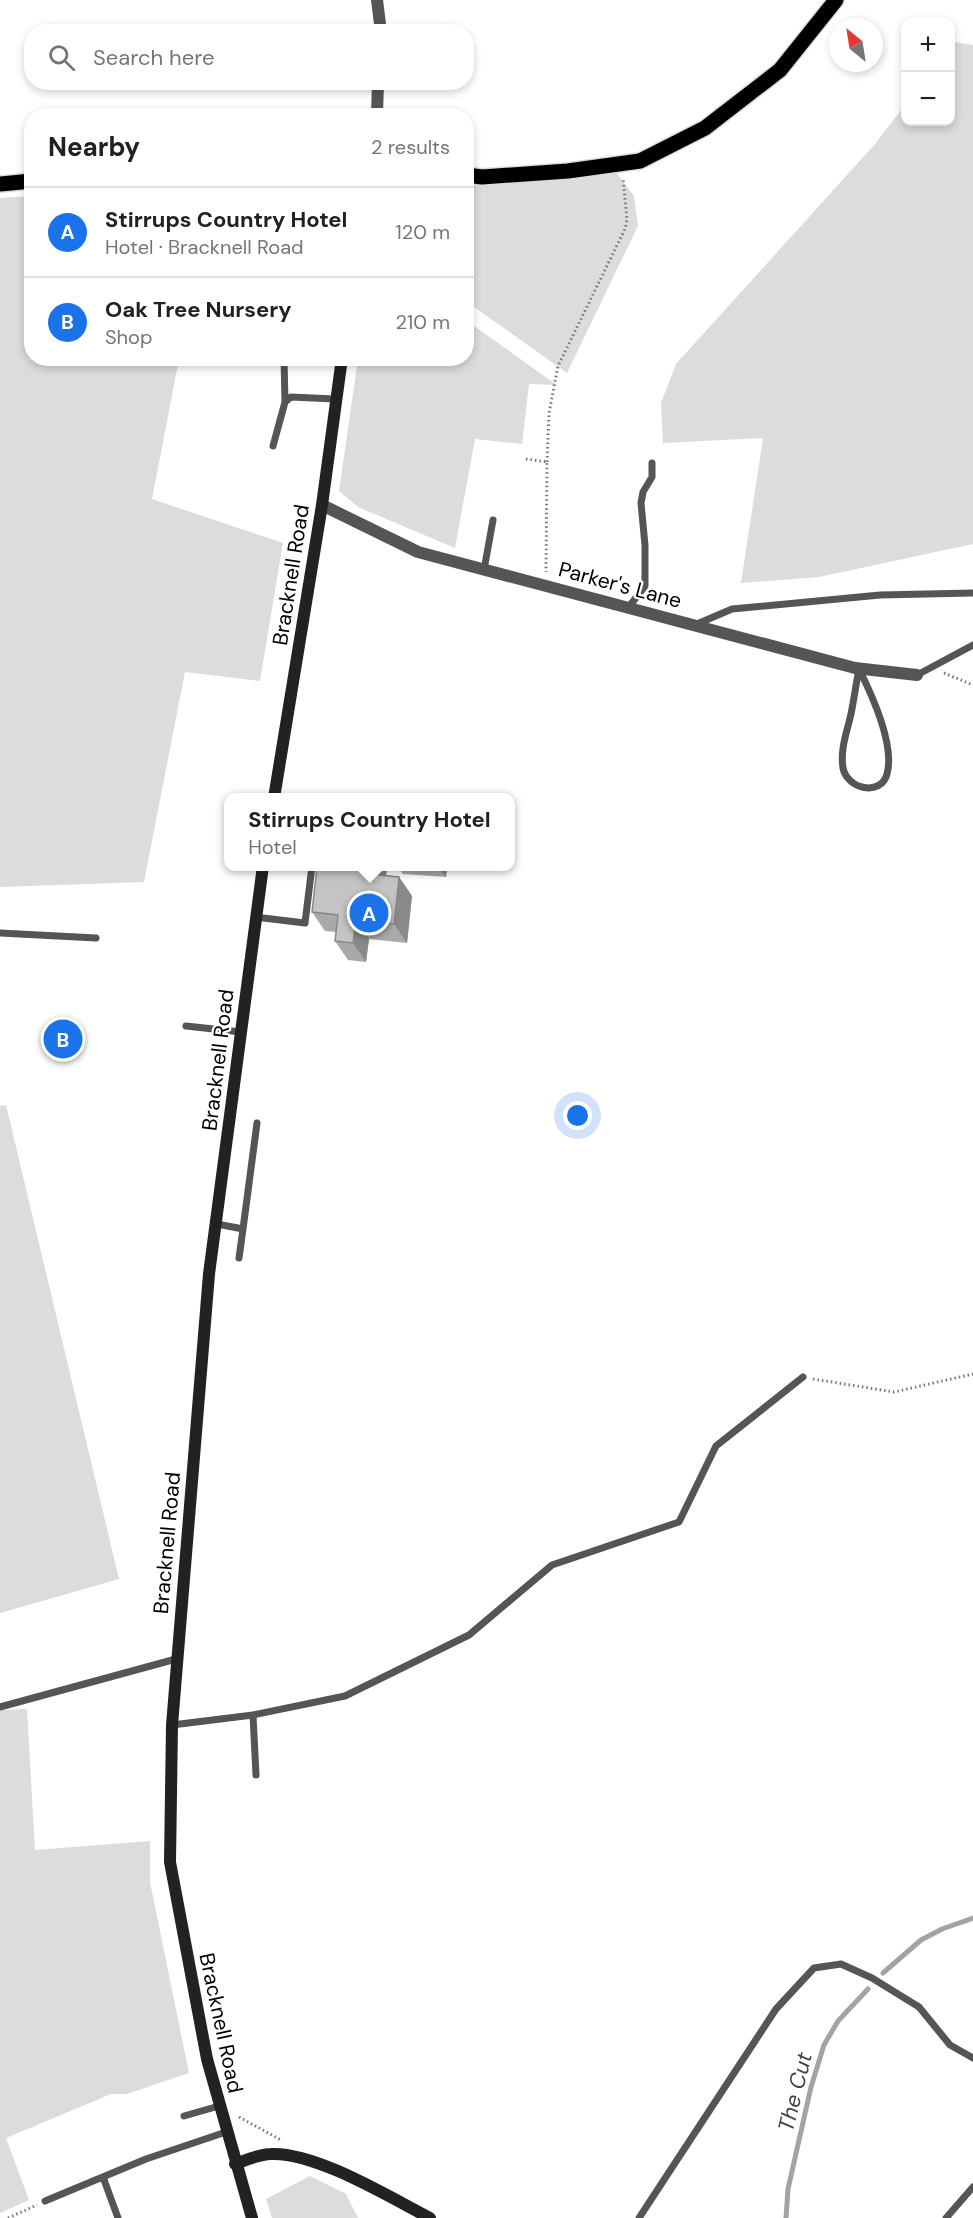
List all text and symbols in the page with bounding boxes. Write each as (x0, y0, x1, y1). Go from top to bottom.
north arrow (829, 18, 883, 72)
map controls (901, 18, 955, 126)
button: + (901, 18, 955, 72)
search box (24, 24, 474, 90)
icon: search (45, 41, 78, 74)
text: Search here (93, 43, 214, 72)
button: − (901, 72, 955, 126)
text: Nearby (48, 130, 140, 164)
text: 2 results (371, 134, 450, 160)
text: Stirrups Country Hotel (105, 205, 348, 234)
text: A (60, 219, 75, 245)
text: 120 m (396, 219, 450, 245)
text: Hotel · Bracknell Road (105, 234, 304, 260)
text: Oak Tree Nursery (105, 295, 291, 324)
text: B (61, 309, 74, 335)
text: 210 m (395, 309, 450, 335)
text: Shop (105, 324, 152, 350)
street label: Bracknell Road (266, 503, 316, 647)
street label: Parker's Lane (555, 555, 685, 615)
popup (224, 793, 515, 871)
text: Stirrups Country Hotel (248, 805, 491, 834)
text: Hotel (248, 834, 297, 860)
pin: A (350, 890, 388, 936)
street label: Bracknell Road (195, 988, 241, 1132)
pin: B (44, 1016, 82, 1062)
your location (563, 1101, 592, 1130)
street label: Bracknell Road (147, 1471, 187, 1615)
street label: Bracknell Road (193, 1951, 249, 2095)
water label: The Cut (771, 2049, 819, 2135)

